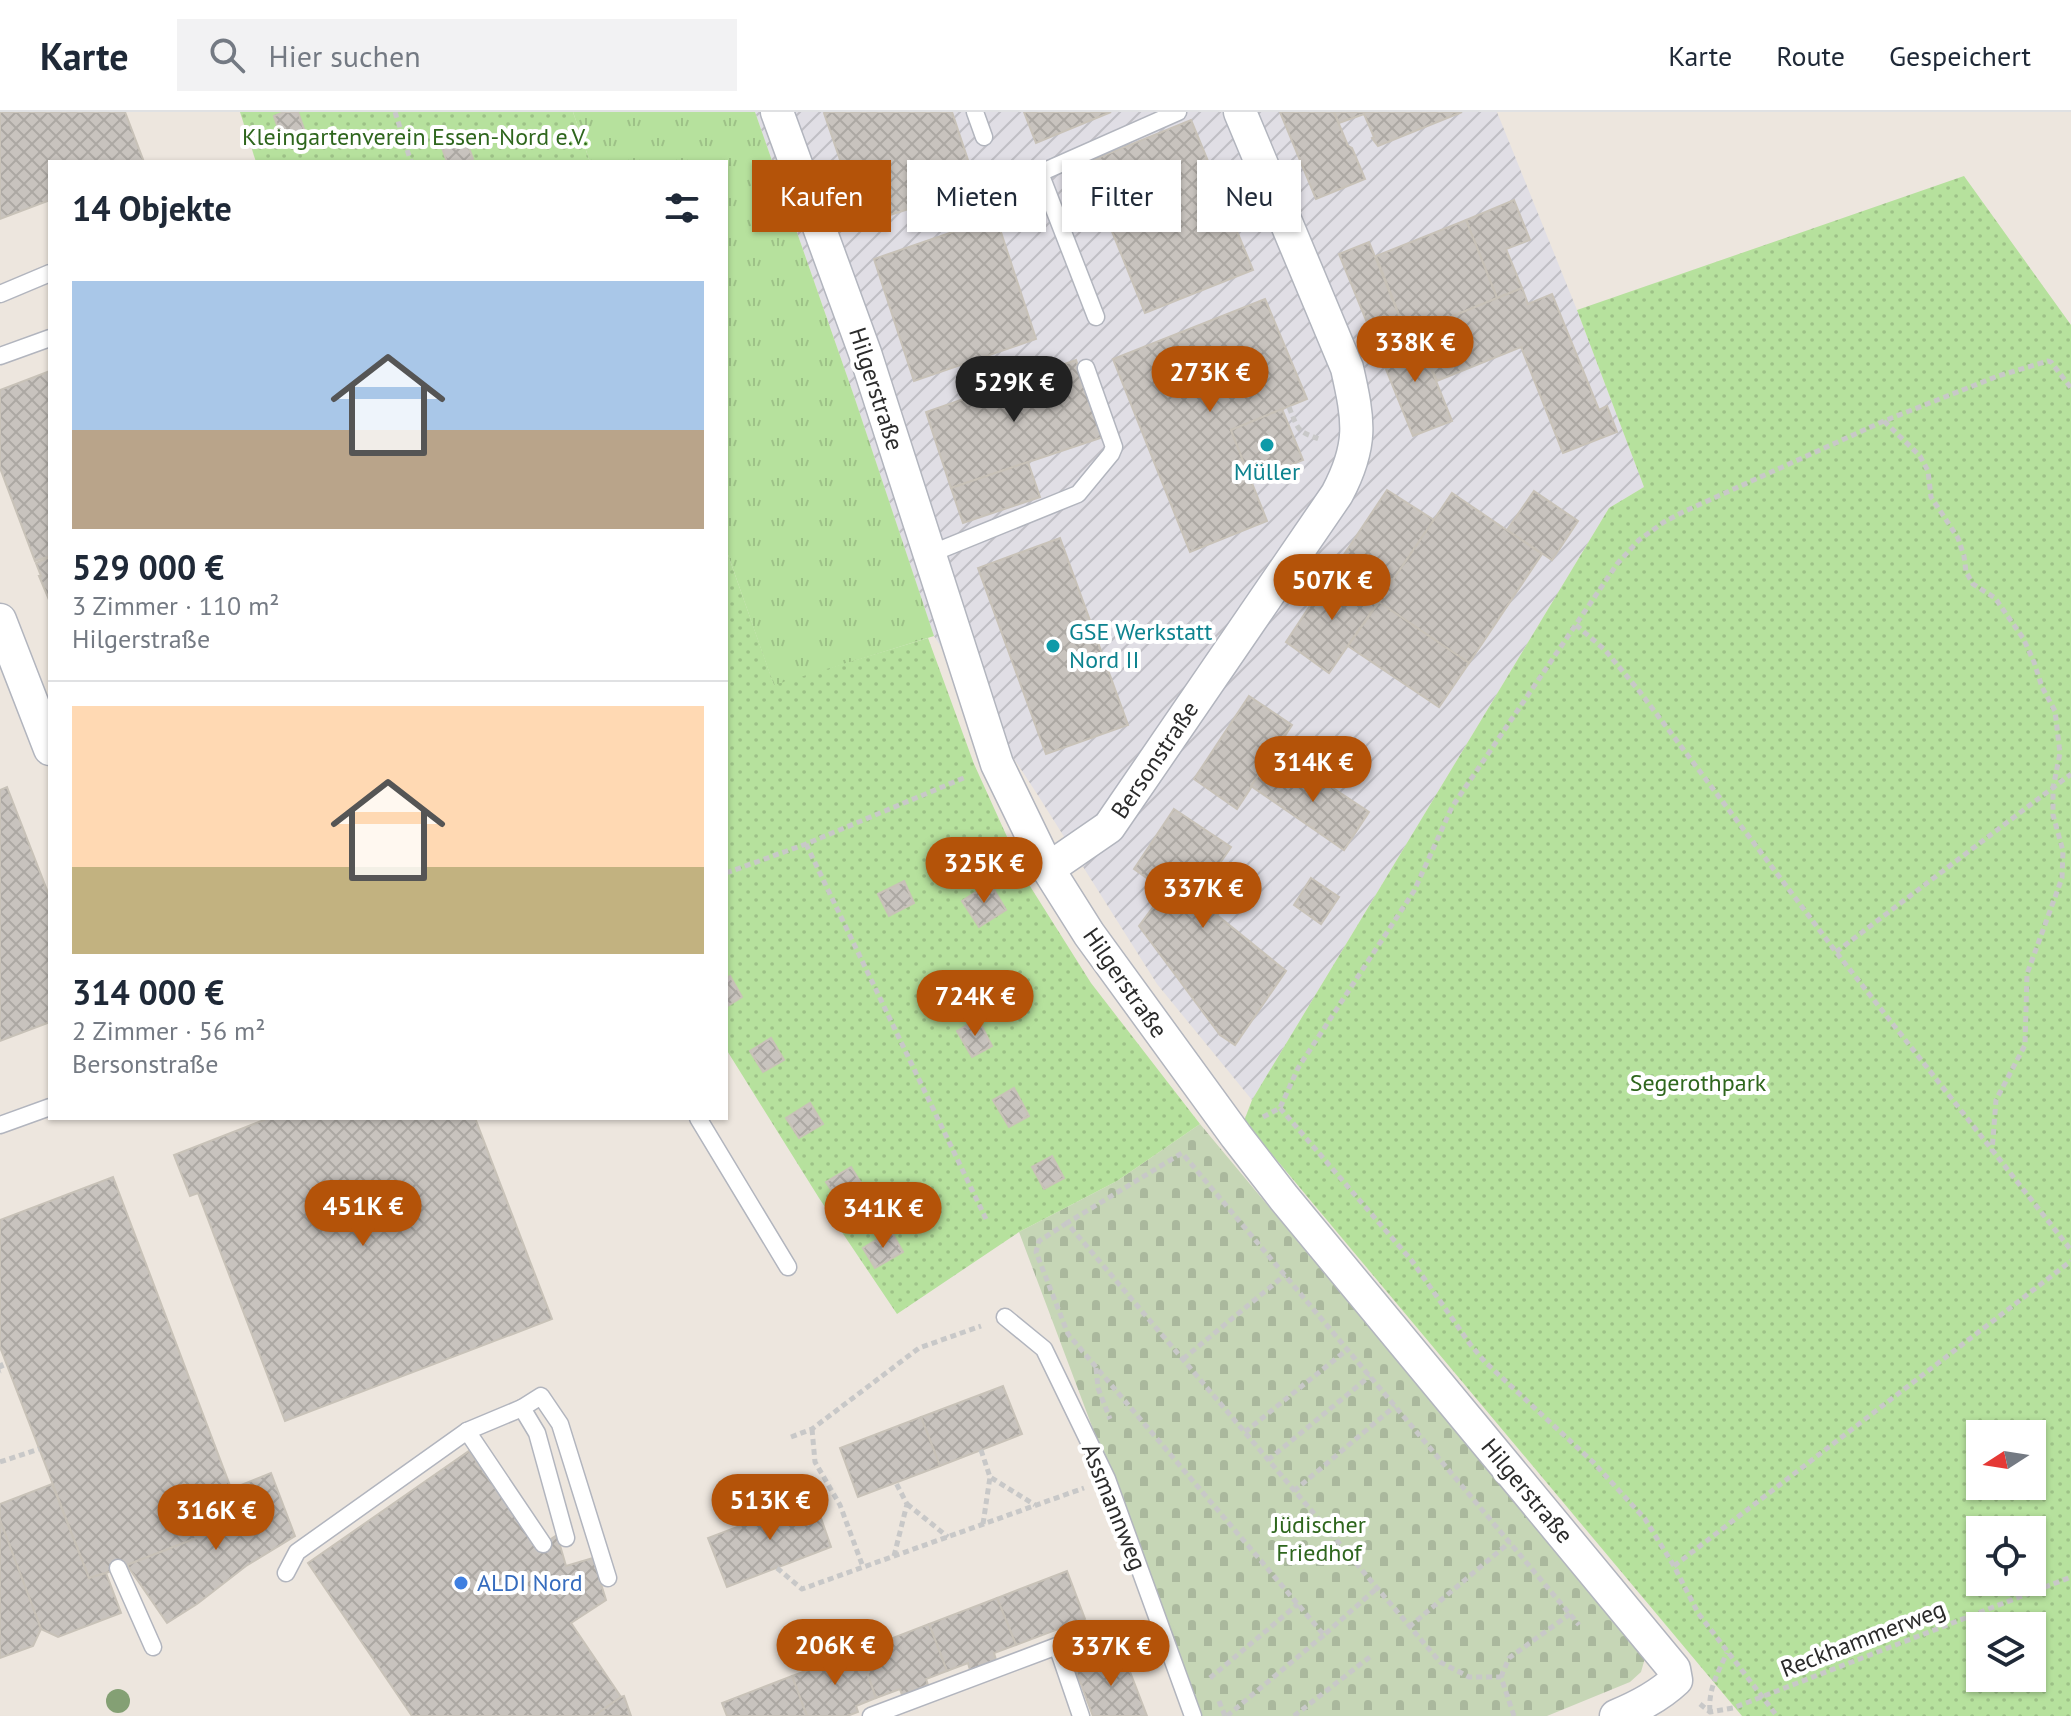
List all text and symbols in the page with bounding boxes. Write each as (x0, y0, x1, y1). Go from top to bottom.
search box (177, 19, 737, 91)
text: Karte (40, 31, 129, 80)
icon: search (205, 33, 249, 77)
text: Hier suchen (269, 36, 421, 75)
text: Karte (1668, 37, 1732, 74)
text: Route (1776, 37, 1845, 74)
text: Gespeichert (1889, 37, 2031, 74)
park label: Kleingartenverein Essen-Nord e.V. (242, 121, 588, 152)
chip: Kaufen (752, 160, 891, 232)
chip: Mieten (907, 160, 1046, 232)
chip: Filter (1062, 160, 1181, 232)
chip: Neu (1197, 160, 1301, 232)
text: 14 Objekte (72, 186, 232, 230)
icon: filters (660, 186, 704, 230)
pin: 338K € (1350, 316, 1480, 384)
street label: Hilgerstraße (842, 323, 911, 454)
text: 338K € (1375, 325, 1455, 358)
icon: home (316, 333, 460, 477)
pin: 273K € (1145, 346, 1275, 414)
text: 273K € (1170, 355, 1250, 388)
pin: 529K € (949, 356, 1079, 424)
text: 529K € (974, 365, 1054, 398)
marker: Müller (1258, 436, 1276, 454)
place label: Müller (1234, 456, 1300, 487)
text: 529 000 € (72, 545, 224, 589)
pin: 507K € (1267, 554, 1397, 622)
text: 507K € (1292, 563, 1372, 596)
text: 3 Zimmer · 110 m² (72, 589, 280, 622)
place label: GSE Werkstatt Nord II (1069, 616, 1212, 675)
text: Hilgerstraße (72, 622, 210, 655)
marker: GSE Werkstatt Nord II (1044, 637, 1062, 655)
street label: Bersonstraße (1104, 695, 1205, 824)
pin: 314K € (1248, 736, 1378, 804)
text: 314K € (1273, 745, 1353, 778)
icon: home (316, 758, 460, 902)
pin: 325K € (919, 837, 1049, 905)
text: 325K € (944, 846, 1024, 879)
pin: 337K € (1138, 862, 1268, 930)
text: 337K € (1163, 871, 1243, 904)
street label: Hilgerstraße (1076, 922, 1175, 1044)
text: 314 000 € (72, 970, 224, 1014)
pin: 724K € (910, 970, 1040, 1038)
text: 724K € (935, 979, 1015, 1012)
text: 2 Zimmer · 56 m² (72, 1014, 265, 1047)
text: Bersonstraße (72, 1047, 218, 1080)
park label: Segerothpark (1630, 1067, 1767, 1098)
pin: 451K € (298, 1180, 428, 1248)
pin: 341K € (818, 1182, 948, 1250)
text: 451K € (323, 1189, 403, 1222)
text: 341K € (843, 1191, 923, 1224)
north arrow (1966, 1420, 2046, 1500)
map controls (1966, 1420, 2046, 1692)
street label: Hilgerstraße (1475, 1432, 1580, 1549)
street label: Assmannweg (1075, 1439, 1154, 1575)
pin: 513K € (705, 1474, 835, 1542)
text: 513K € (730, 1483, 810, 1516)
pin: 316K € (151, 1484, 281, 1552)
text: 316K € (176, 1493, 256, 1526)
park label: Jüdischer Friedhof (1271, 1509, 1366, 1568)
button: locate (1966, 1516, 2046, 1596)
place label: ALDI Nord (477, 1567, 583, 1598)
marker: ALDI Nord (452, 1574, 470, 1592)
street label: Reckhammerweg (1776, 1593, 1950, 1684)
button: layers (1966, 1612, 2046, 1692)
pin: 206K € (770, 1619, 900, 1687)
pin: 337K € (1046, 1620, 1176, 1688)
text: 206K € (795, 1628, 875, 1661)
text: 337K € (1071, 1629, 1151, 1662)

